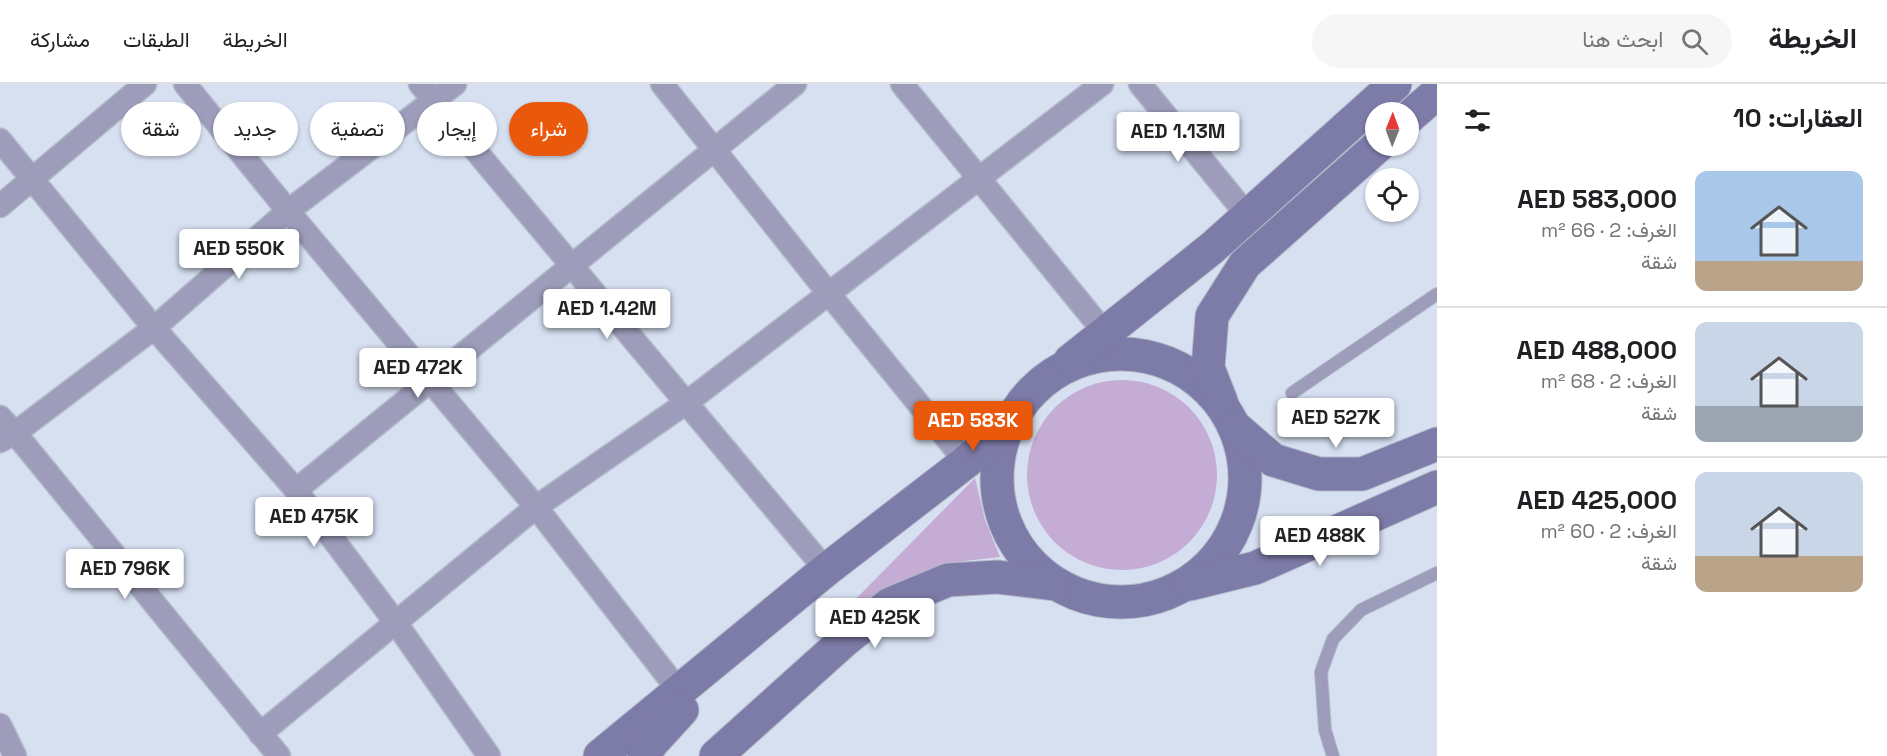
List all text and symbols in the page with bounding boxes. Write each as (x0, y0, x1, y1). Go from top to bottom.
search box (1312, 14, 1732, 68)
text: الخريطة (1768, 20, 1857, 56)
text: ابحث هنا (1582, 25, 1663, 53)
icon: search (1678, 25, 1711, 58)
text: مشاركة (30, 26, 90, 53)
text: الطبقات (123, 26, 190, 53)
text: الخريطة (223, 26, 288, 53)
text: العقارات: 10 (1733, 101, 1863, 135)
chip: شقة (121, 102, 201, 156)
chip: جديد (213, 102, 298, 156)
chip: تصفية (310, 102, 405, 156)
chip: إيجار (417, 102, 497, 156)
chip: شراء (509, 102, 588, 156)
north arrow (1365, 102, 1419, 156)
map controls (1365, 102, 1419, 222)
icon: filters (1461, 104, 1494, 137)
pin: AED 1.13M (1109, 112, 1247, 163)
text: AED 1.13M (1131, 118, 1225, 144)
button: locate (1365, 168, 1419, 222)
text: AED 583,000 (1517, 182, 1677, 216)
icon: home (1743, 195, 1815, 267)
text: الغرف: 2 · 66 m² (1541, 217, 1677, 243)
pin: AED 550K (177, 229, 301, 280)
text: AED 550K (193, 235, 285, 261)
text: شقة (1641, 249, 1677, 275)
pin: AED 1.42M (538, 289, 676, 340)
text: AED 1.42M (557, 295, 657, 321)
text: AED 488,000 (1517, 333, 1677, 367)
icon: home (1743, 346, 1815, 418)
pin: AED 472K (356, 348, 480, 399)
text: AED 472K (373, 354, 463, 380)
text: الغرف: 2 · 68 m² (1541, 368, 1677, 394)
pin: AED 527K (1274, 398, 1398, 449)
text: شقة (1641, 400, 1677, 426)
pin: AED 583K (911, 401, 1035, 452)
text: AED 527K (1291, 404, 1381, 430)
text: AED 583K (928, 407, 1018, 433)
text: AED 425,000 (1517, 483, 1677, 517)
icon: home (1743, 496, 1815, 568)
pin: AED 475K (252, 497, 376, 548)
text: AED 475K (269, 503, 359, 529)
pin: AED 488K (1258, 516, 1382, 567)
text: الغرف: 2 · 60 m² (1540, 518, 1677, 544)
text: AED 488K (1274, 522, 1366, 548)
pin: AED 796K (63, 549, 187, 600)
text: شقة (1641, 550, 1677, 576)
text: AED 796K (80, 555, 170, 581)
pin: AED 425K (813, 598, 937, 649)
text: AED 425K (829, 604, 921, 630)

